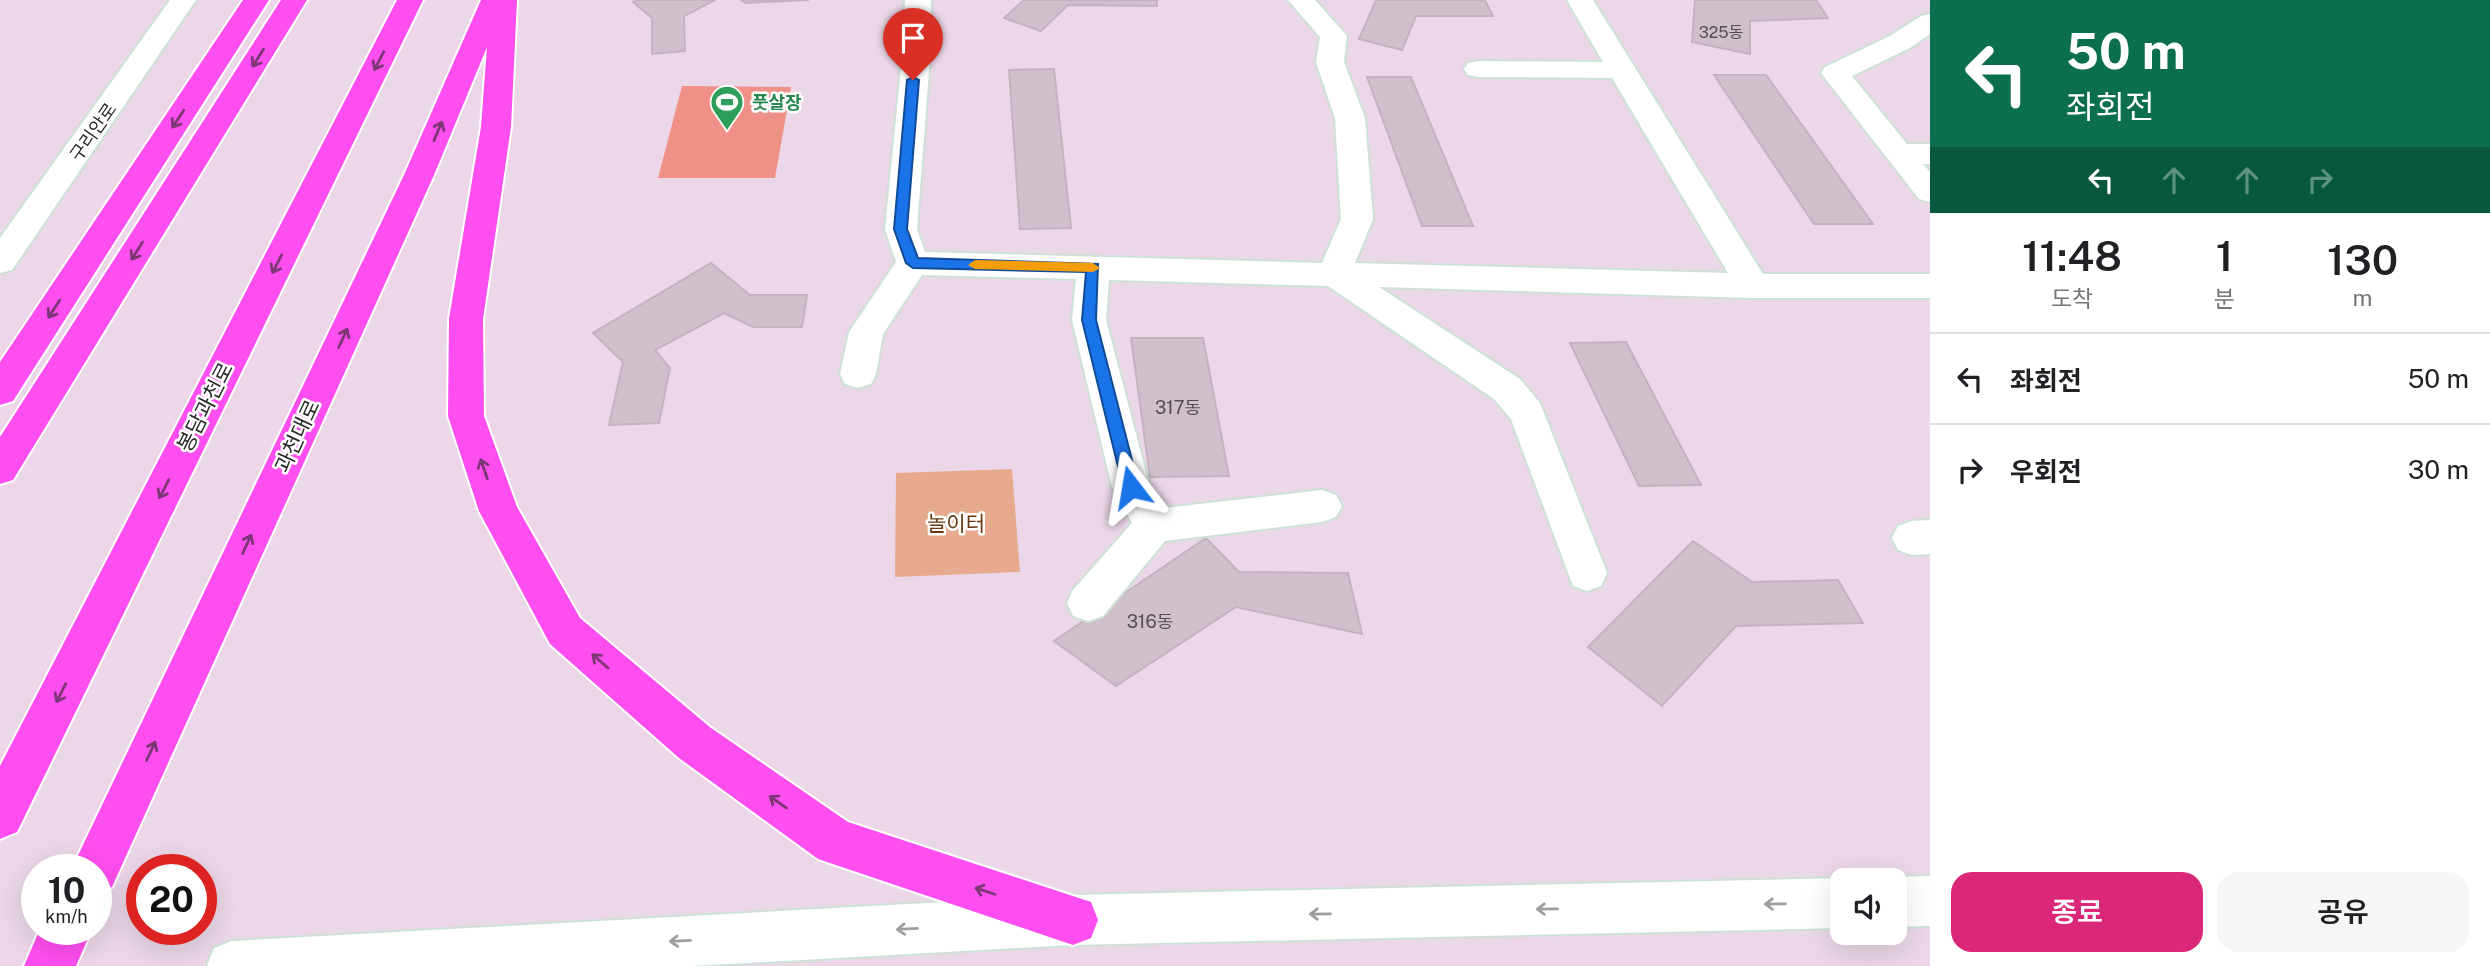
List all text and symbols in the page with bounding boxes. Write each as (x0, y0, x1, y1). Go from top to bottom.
pin (883, 8, 943, 80)
icon: arrive (894, 19, 932, 57)
text: 50 m (2066, 22, 2186, 80)
house number: 325동 (1699, 23, 1744, 42)
icon: left (1951, 28, 2042, 119)
one-way arrow (250, 47, 264, 67)
one-way arrow (372, 50, 386, 71)
sports icon: 풋살장 (708, 83, 746, 132)
text: 좌회전 (2066, 88, 2154, 125)
place label: 풋살장 (752, 92, 802, 113)
street label: 구리안로 (65, 99, 121, 165)
one-way arrow (171, 108, 185, 128)
one-way arrow (432, 121, 445, 142)
icon: left (2082, 161, 2120, 199)
icon: ahead (2155, 161, 2193, 199)
icon: ahead (2228, 161, 2266, 199)
icon: right (2301, 161, 2339, 199)
text: 11:48 (2022, 231, 2122, 280)
text: 1 (2216, 231, 2233, 280)
text: 130 (2327, 235, 2398, 284)
one-way arrow (129, 240, 143, 260)
one-way arrow (269, 253, 283, 274)
text: m (2353, 284, 2373, 311)
text: 도착 (2051, 285, 2093, 312)
text: 분 (2214, 285, 2235, 312)
one-way arrow (46, 299, 61, 318)
one-way arrow (337, 328, 350, 349)
street label: 봉담과천로 (172, 358, 238, 456)
icon: left (1951, 360, 1989, 398)
text: 50 m (2408, 363, 2469, 394)
text: 좌회전 (2010, 365, 2082, 396)
street label: 과천대로 (269, 396, 325, 476)
house number: 317동 (1155, 397, 1201, 418)
position arrow (1094, 450, 1168, 524)
icon: right (1951, 451, 1989, 489)
text: 30 m (2408, 454, 2469, 485)
text: 우회전 (2010, 456, 2082, 487)
one-way arrow (477, 458, 490, 480)
one-way arrow (156, 478, 170, 499)
park label: 놀이터 (927, 511, 985, 536)
one-way arrow (241, 534, 254, 556)
house number: 316동 (1127, 611, 1173, 632)
one-way arrow (591, 653, 609, 669)
one-way arrow (54, 682, 68, 702)
one-way arrow (145, 741, 159, 762)
one-way arrow (769, 795, 788, 809)
speed limit sign: 20 (126, 854, 217, 945)
map controls (1830, 868, 1907, 945)
button: sound (1830, 868, 1907, 945)
text: 10 (48, 870, 85, 911)
button: 종료 (1951, 872, 2203, 952)
button: 공유 (2217, 872, 2469, 952)
one-way arrow (974, 884, 996, 897)
one-way arrow (1763, 898, 1786, 911)
one-way arrow (1536, 903, 1559, 916)
text: km/h (45, 906, 88, 927)
one-way arrow (1308, 907, 1331, 921)
one-way arrow (896, 922, 919, 935)
one-way arrow (669, 935, 692, 948)

